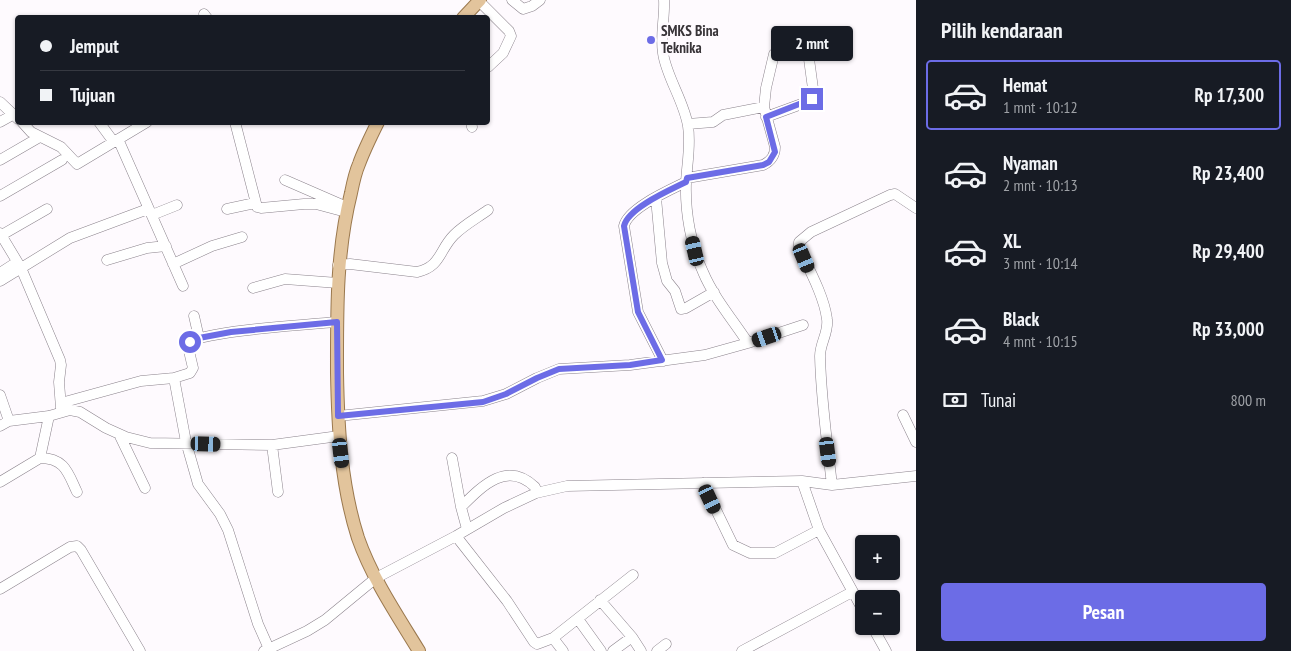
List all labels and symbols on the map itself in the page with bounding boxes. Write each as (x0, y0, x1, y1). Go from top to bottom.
place label: SMKS Bina Teknika (661, 21, 719, 57)
callout: 2 mnt (771, 27, 853, 62)
marker: SMKS Bina Teknika (645, 34, 657, 46)
route end (801, 88, 823, 110)
car (684, 235, 705, 267)
car (791, 241, 816, 275)
car (750, 325, 783, 349)
route start (179, 331, 201, 353)
car (190, 436, 221, 452)
car (818, 436, 837, 468)
car (331, 437, 350, 469)
car (696, 482, 723, 516)

